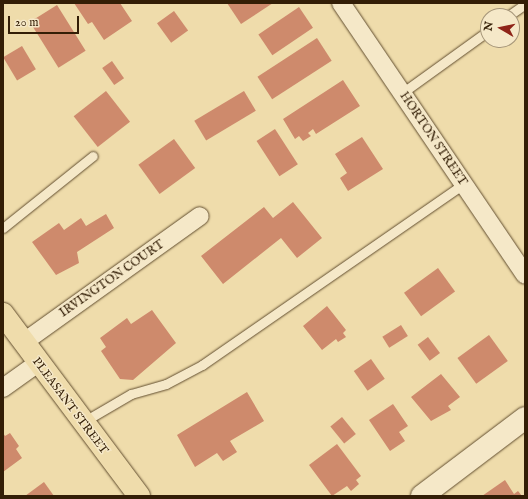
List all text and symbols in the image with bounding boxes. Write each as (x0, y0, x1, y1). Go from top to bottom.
scale bar (10, 8, 81, 34)
north arrow (480, 8, 520, 48)
text: 20 m (15, 15, 38, 30)
text: N (481, 20, 497, 32)
street label: HORTON STREET (396, 89, 470, 189)
street label: IRVINGTON COURT (57, 238, 167, 320)
street label: PLEASANT STREET (29, 355, 111, 457)

